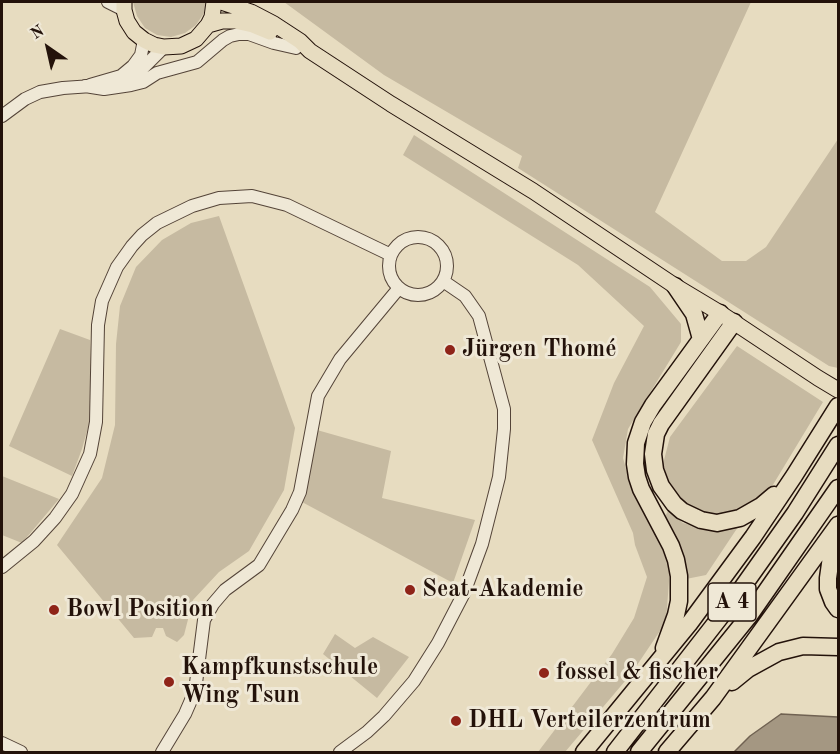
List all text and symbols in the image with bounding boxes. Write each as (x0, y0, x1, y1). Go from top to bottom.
north arrow (18, 18, 78, 78)
text: N (28, 23, 47, 43)
place label: Jürgen Thomé (462, 336, 617, 364)
marker: Jürgen Thomé (443, 343, 457, 357)
place label: Seat-Akademie (422, 576, 584, 604)
marker: Seat-Akademie (403, 583, 417, 597)
road number: A 4 (708, 583, 756, 621)
place label: Bowl Position (66, 596, 214, 624)
marker: Bowl Position (47, 603, 61, 617)
place label: Kampfkunstschule Wing Tsun (181, 654, 378, 710)
place label: fossel & fischer (556, 659, 718, 687)
marker: fossel & fischer (537, 666, 551, 680)
marker: Kampfkunstschule Wing Tsun (162, 675, 176, 689)
place label: DHL Verteilerzentrum (468, 707, 711, 735)
marker: DHL Verteilerzentrum (449, 714, 463, 728)

